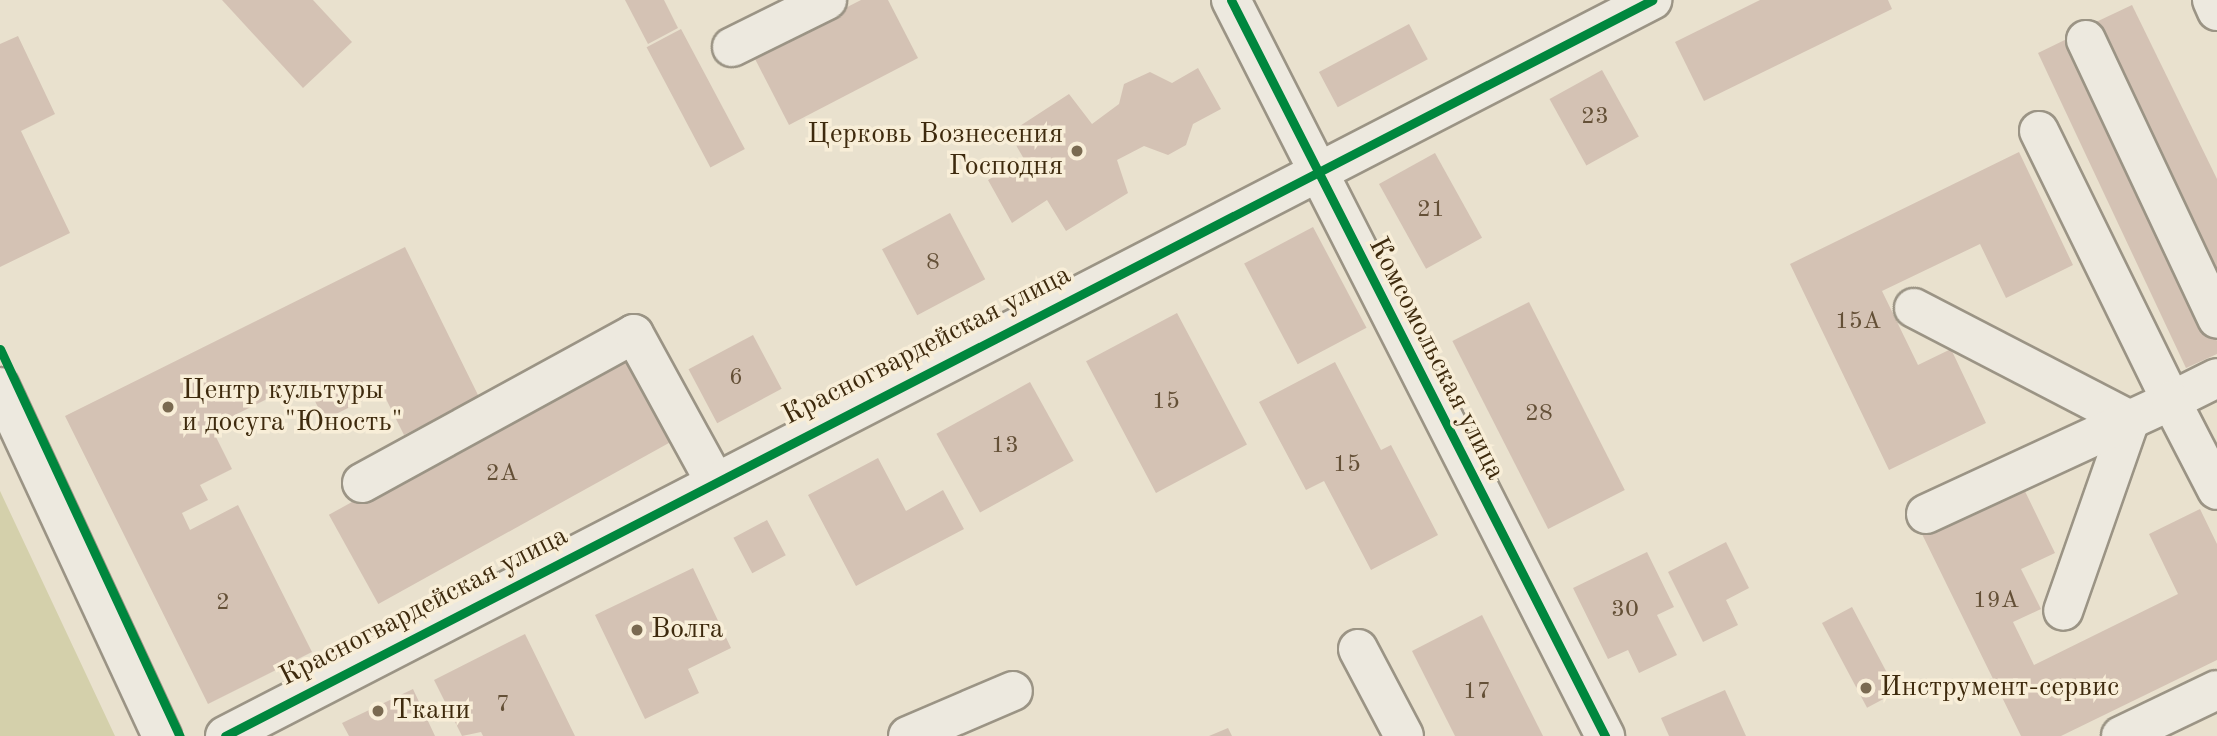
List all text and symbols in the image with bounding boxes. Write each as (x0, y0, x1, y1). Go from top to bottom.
house number: 23 (1581, 104, 1609, 132)
place label: Церковь Вознесения Господня (807, 118, 1063, 184)
marker: Церковь Вознесения Господня (1069, 143, 1085, 159)
house number: 21 (1417, 197, 1445, 225)
street label: Комсомольская улица (1360, 232, 1512, 486)
house number: 8 (926, 250, 940, 278)
street label: Красногвардейская улица (777, 259, 1077, 433)
house number: 15А (1835, 309, 1881, 337)
house number: 6 (729, 365, 743, 393)
place label: Центр культуры и досуга"Юность" (182, 374, 403, 440)
house number: 15 (1152, 389, 1180, 417)
marker: Центр культуры и досуга"Юность" (160, 399, 176, 415)
house number: 28 (1525, 401, 1553, 429)
house number: 13 (991, 433, 1019, 461)
house number: 15 (1333, 452, 1361, 480)
house number: 2А (486, 461, 518, 489)
street label: Красногвардейская улица (274, 520, 574, 694)
house number: 19А (1973, 588, 2019, 616)
house number: 2 (216, 590, 230, 618)
house number: 30 (1611, 597, 1639, 625)
place label: Волга (651, 613, 723, 647)
marker: Волга (629, 622, 645, 638)
place label: Инструмент-сервис (1880, 671, 2119, 705)
house number: 17 (1463, 679, 1491, 707)
marker: Инструмент-сервис (1858, 680, 1874, 696)
house number: 7 (496, 692, 510, 720)
place label: Ткани (392, 694, 470, 728)
marker: Ткани (370, 703, 386, 719)

